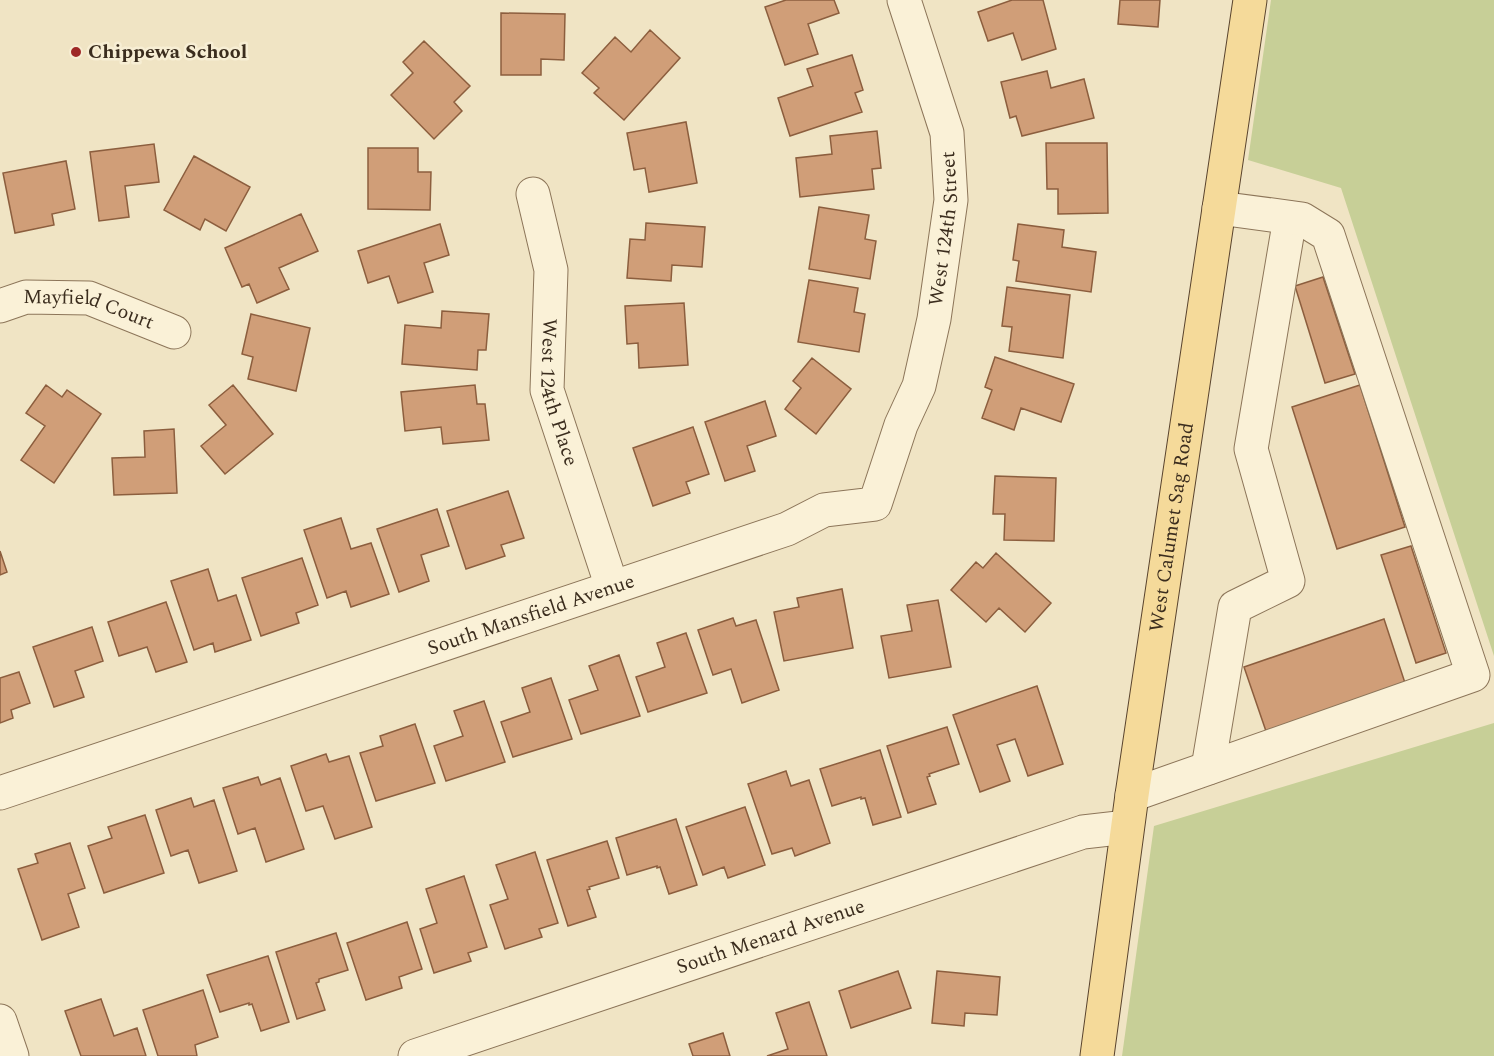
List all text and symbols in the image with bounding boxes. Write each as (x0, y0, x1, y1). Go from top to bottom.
place label: Chippewa School (88, 37, 247, 67)
marker: Chippewa School (69, 45, 83, 59)
street label: West 124th Street (921, 150, 966, 308)
street label: Mayfield Court (23, 282, 159, 338)
street label: West 124th Place (532, 318, 586, 470)
street label: West Calumet Sag Road (1141, 420, 1202, 634)
street label: South Mansfield Avenue (423, 566, 639, 664)
street label: South Menard Avenue (672, 891, 869, 982)

